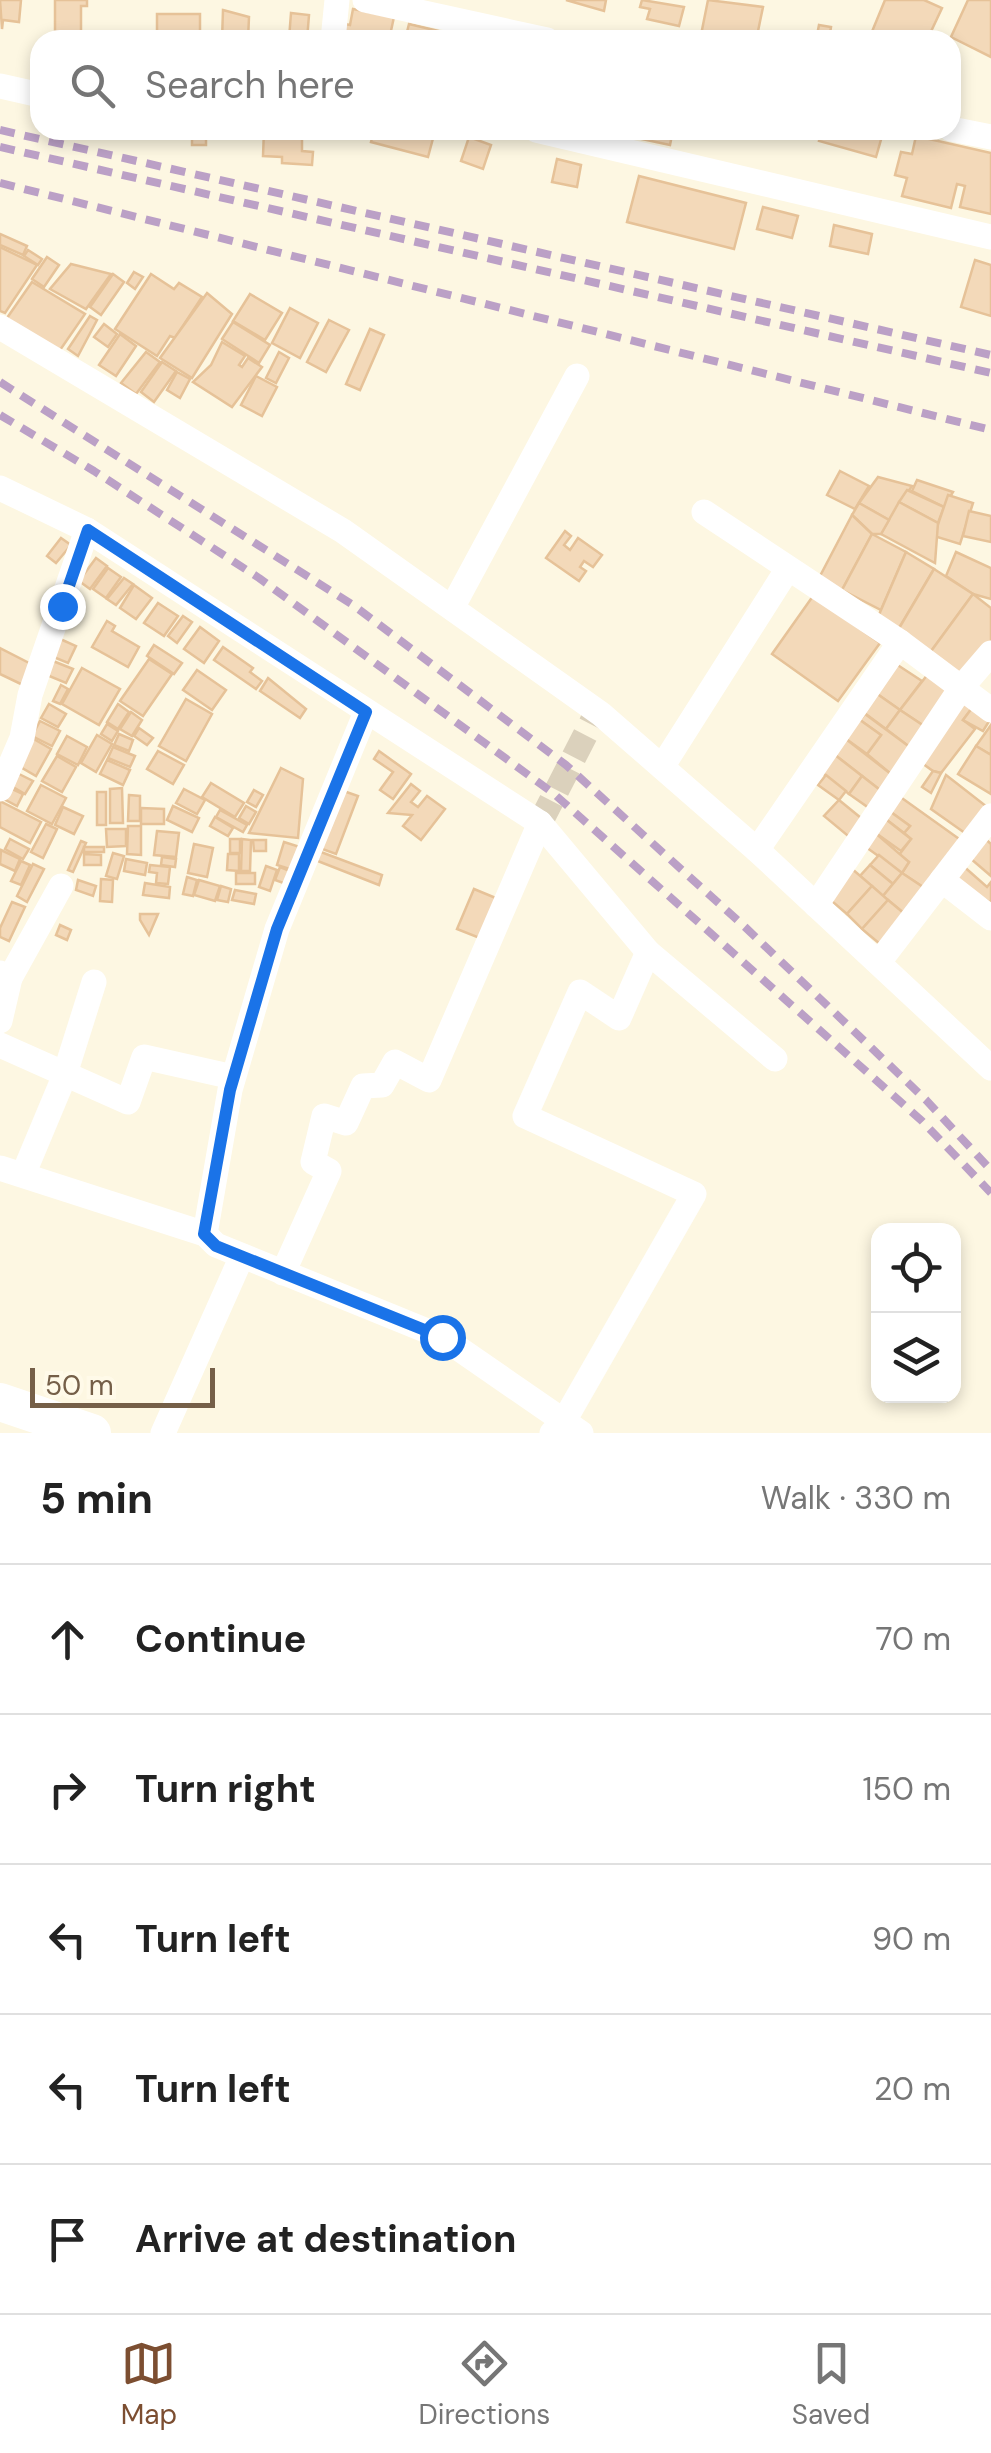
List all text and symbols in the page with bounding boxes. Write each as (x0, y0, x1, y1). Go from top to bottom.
search box (30, 30, 961, 140)
icon: search (65, 58, 120, 113)
text: Search here (145, 60, 355, 110)
route end (40, 584, 86, 630)
map controls (871, 1223, 961, 1403)
button: locate (871, 1223, 961, 1313)
button: layers (871, 1313, 961, 1403)
route start (420, 1315, 466, 1361)
scale bar (30, 1363, 215, 1408)
text: 50 m (45, 1367, 114, 1404)
text: 5 min (40, 1471, 153, 1526)
text: Walk · 330 m (761, 1477, 951, 1519)
icon: ahead (40, 1612, 95, 1667)
text: Continue (135, 1614, 306, 1664)
text: 70 m (875, 1618, 951, 1660)
icon: right (40, 1762, 95, 1817)
text: Turn right (135, 1764, 316, 1814)
text: 150 m (863, 1768, 951, 1810)
icon: left (40, 1912, 95, 1967)
text: Turn left (135, 1914, 291, 1964)
text: 90 m (872, 1918, 951, 1960)
icon: left (40, 2062, 95, 2117)
text: Turn left (135, 2064, 291, 2114)
text: 20 m (874, 2068, 951, 2110)
icon: arrive (40, 2212, 95, 2267)
text: Arrive at destination (135, 2214, 517, 2264)
tab: Map (121, 2336, 177, 2433)
tab: Directions (419, 2336, 550, 2433)
tab: Saved (792, 2336, 870, 2433)

